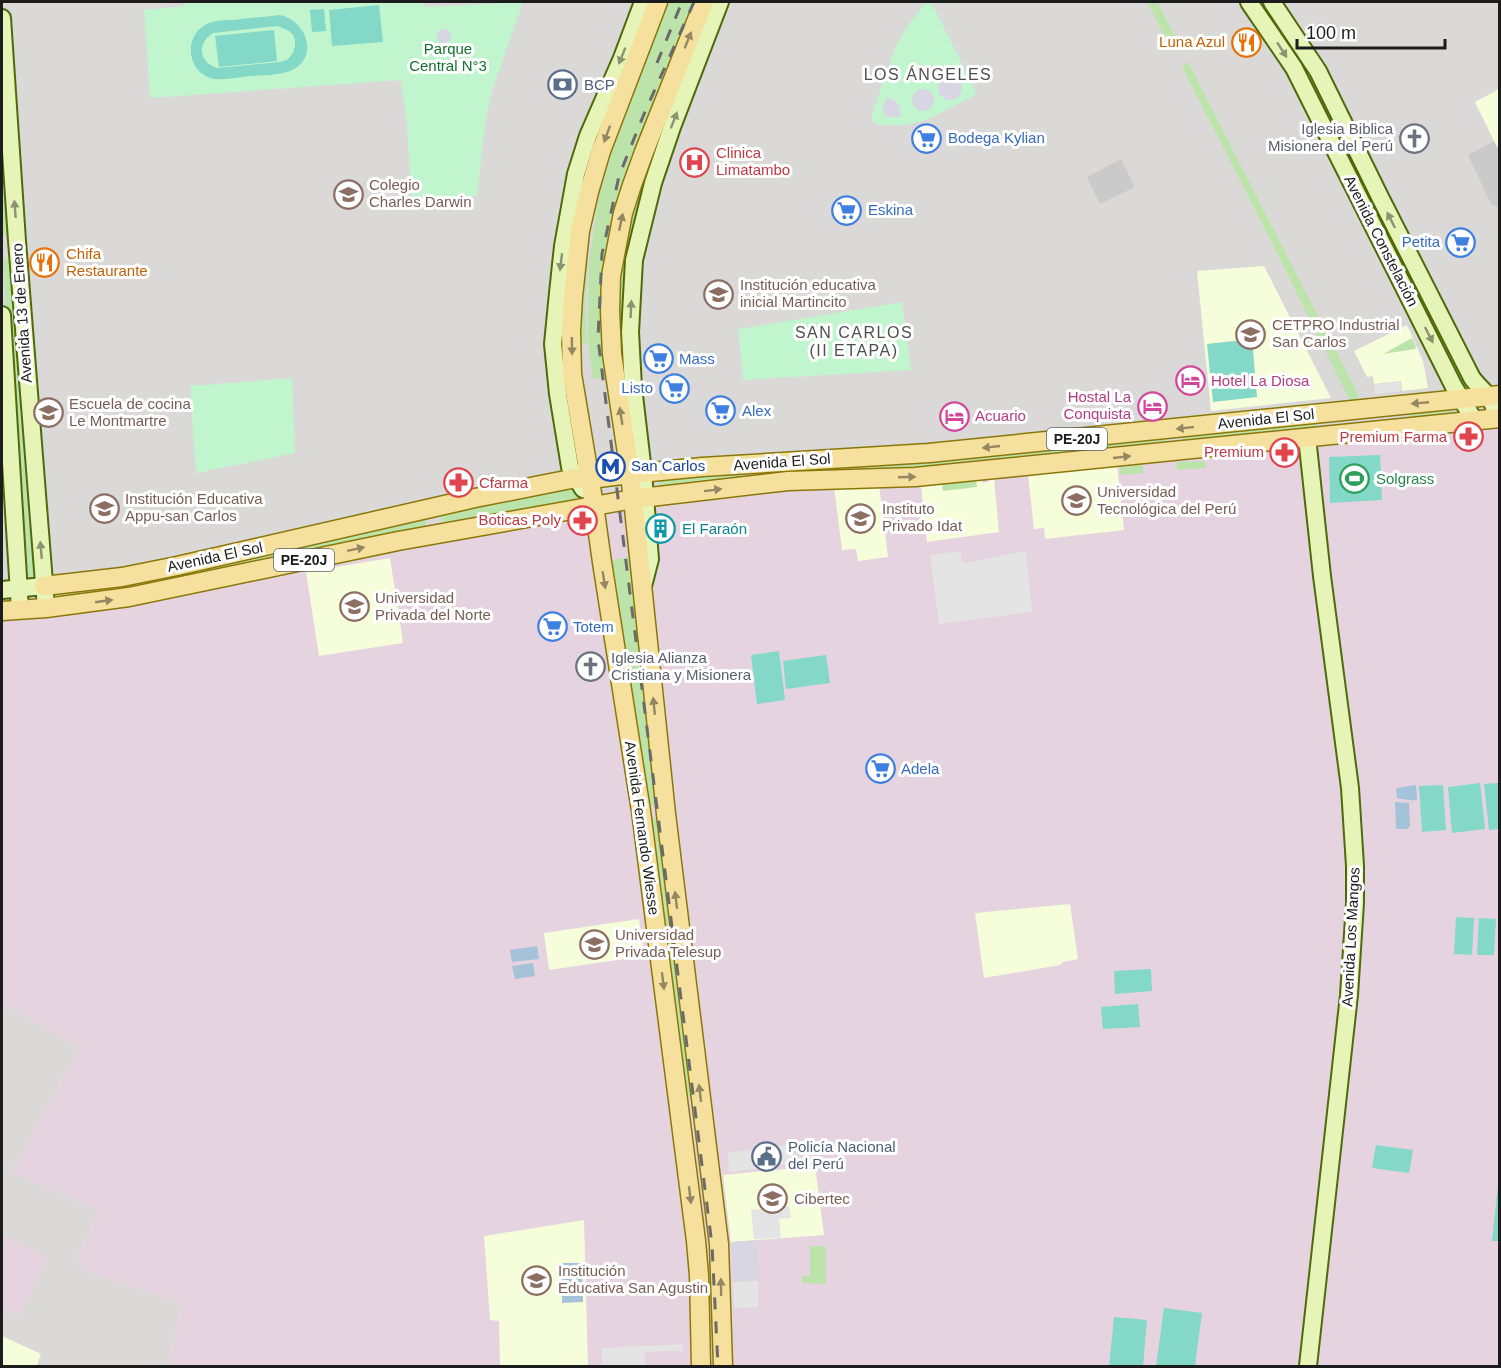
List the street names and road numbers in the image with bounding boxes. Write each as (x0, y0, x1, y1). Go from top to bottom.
street label: Avenida Constelación (1341, 172, 1422, 309)
street label: Avenida 13 de Enero (8, 243, 35, 383)
street label: Avenida El Sol (1217, 405, 1315, 432)
road number: PE-20J (1047, 428, 1107, 450)
street label: Avenida El Sol (733, 450, 831, 473)
street label: Avenida El Sol (166, 538, 264, 575)
road number: PE-20J (274, 549, 334, 571)
street label: Avenida Fernando Wiesse (622, 740, 663, 916)
street label: Avenida Los Mangos (1338, 867, 1363, 1007)

